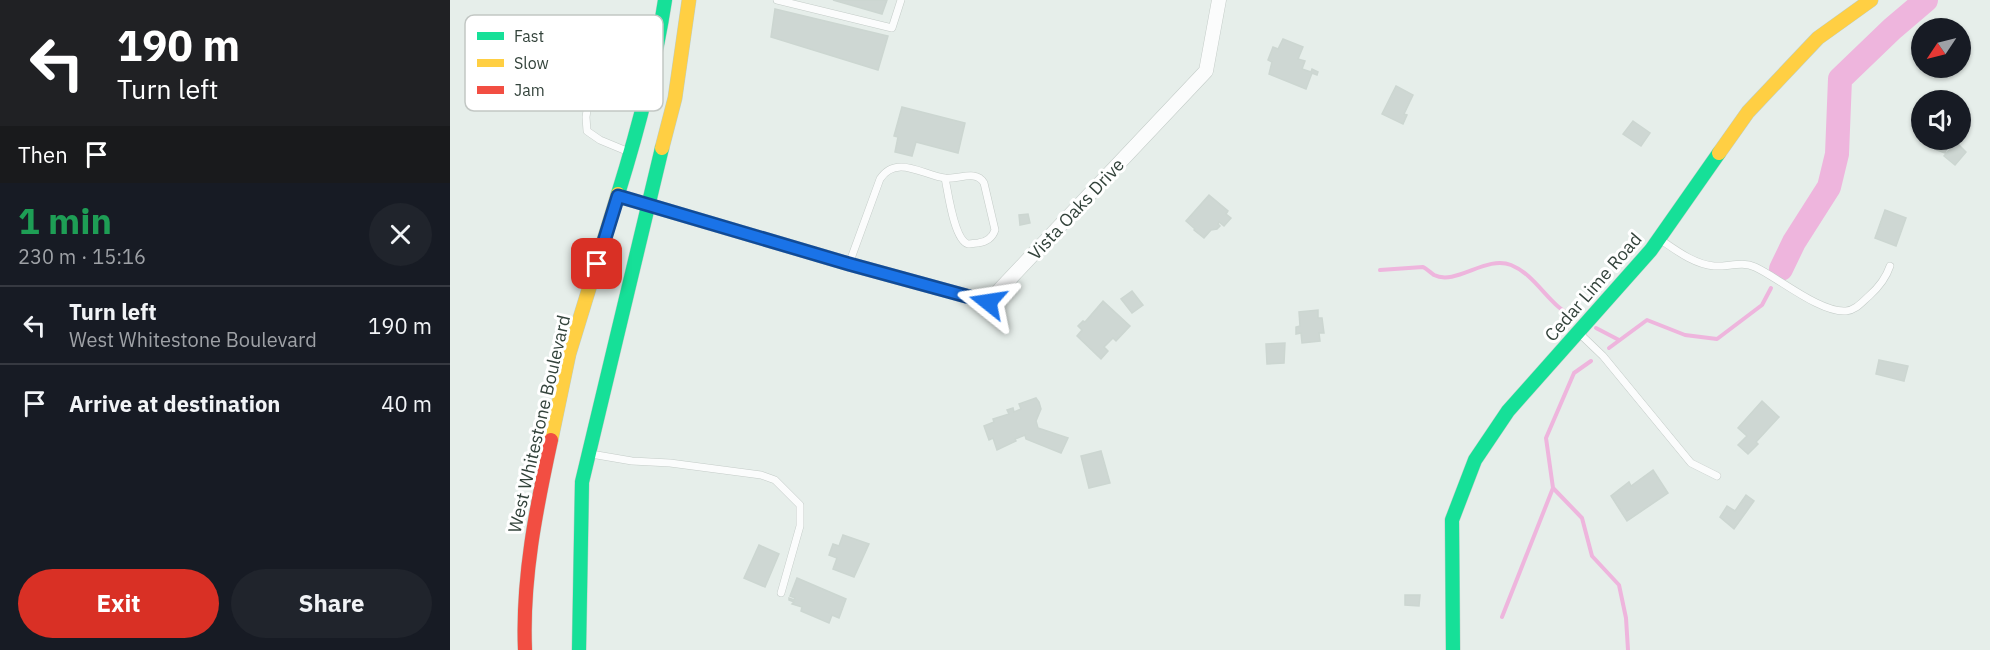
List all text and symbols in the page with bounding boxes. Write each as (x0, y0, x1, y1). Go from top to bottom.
legend (465, 15, 663, 111)
text: 190 m (117, 18, 240, 73)
north arrow (1911, 18, 1971, 78)
map controls (1911, 18, 1971, 150)
icon: left (18, 24, 96, 102)
text: Fast (514, 26, 544, 46)
text: Slow (514, 53, 549, 73)
text: Turn left (117, 71, 218, 106)
text: Jam (514, 80, 545, 100)
button: sound (1911, 90, 1971, 150)
icon: arrive (80, 138, 113, 171)
text: Then (18, 140, 68, 169)
street label: Vista Oaks Drive (1023, 153, 1129, 265)
text: 1 min (18, 197, 112, 244)
button: close (369, 203, 432, 266)
street label: Cedar Lime Road (1539, 228, 1647, 346)
pin (571, 238, 622, 289)
text: 230 m · 15:16 (18, 243, 146, 270)
icon: arrive (580, 247, 613, 280)
position arrow (956, 270, 1020, 334)
text: Turn left (69, 297, 157, 326)
icon: left (18, 309, 51, 342)
text: 190 m (368, 311, 432, 340)
street label: West Whitestone Boulevard (503, 313, 575, 535)
text: West Whitestone Boulevard (69, 326, 317, 353)
icon: arrive (18, 387, 51, 420)
text: Arrive at destination (69, 389, 280, 418)
text: 40 m (381, 389, 432, 418)
button: Exit (18, 569, 219, 638)
button: Share (231, 569, 432, 638)

